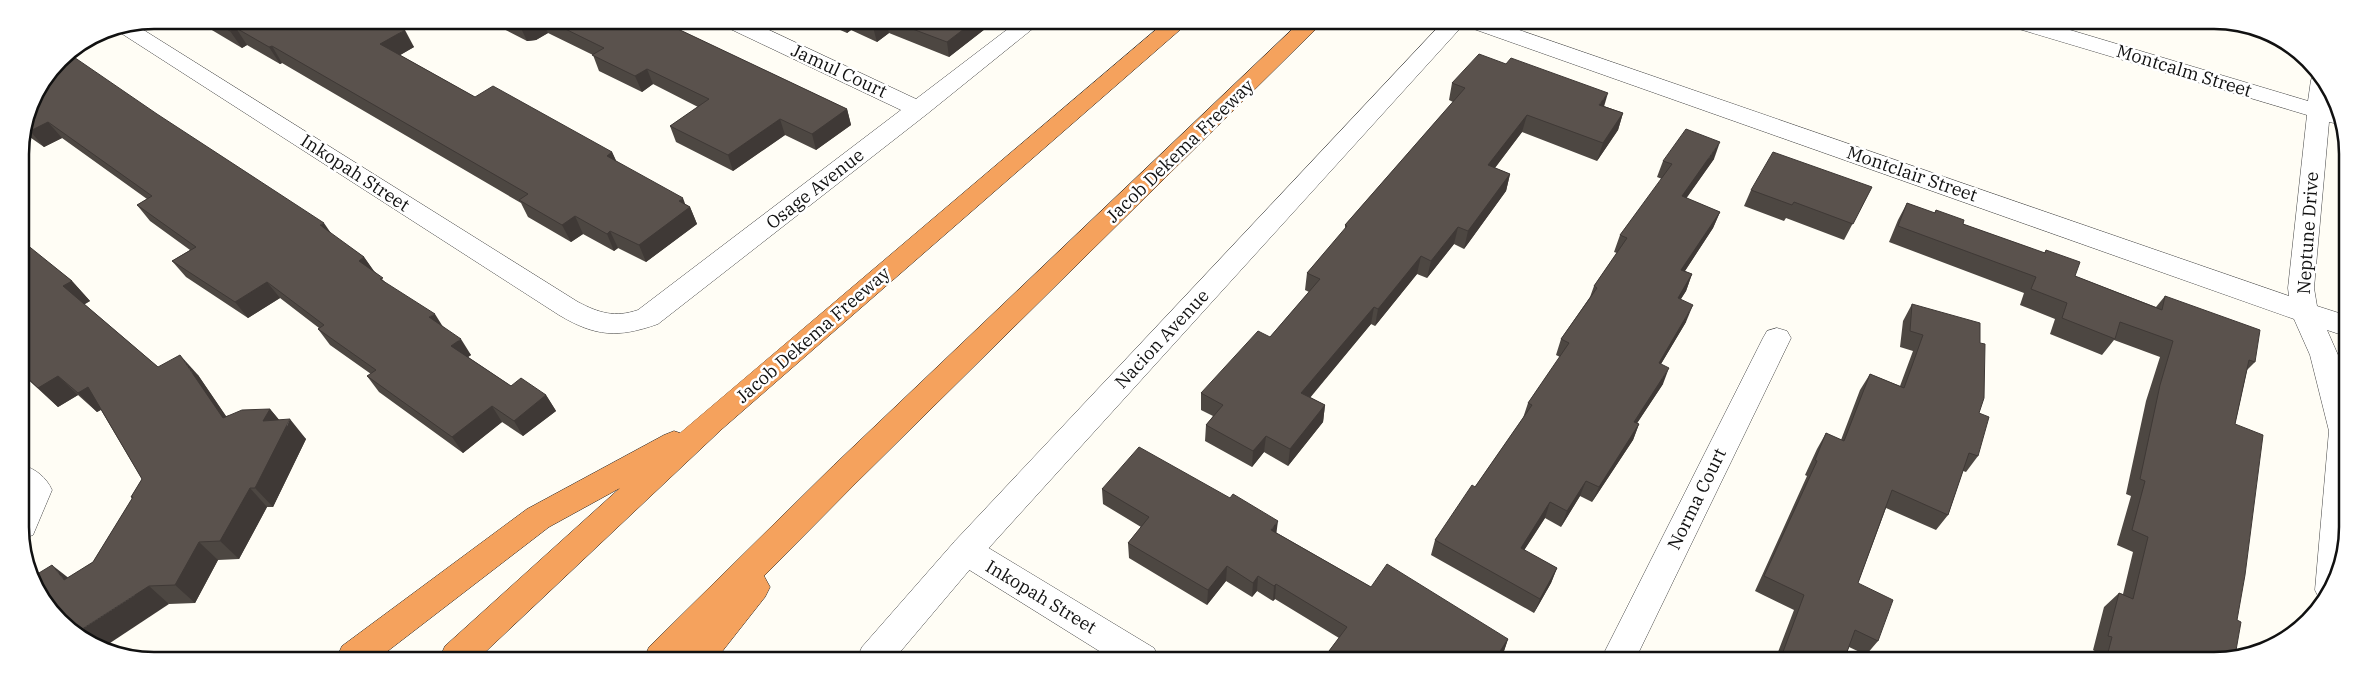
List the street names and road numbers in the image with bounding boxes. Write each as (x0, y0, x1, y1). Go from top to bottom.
street label: Jamul Court (788, 38, 891, 103)
street label: Montcalm Street (2114, 39, 2254, 102)
street label: Jacob Dekema Freeway (1101, 74, 1259, 227)
street label: Inkopah Street (297, 129, 414, 216)
street label: Montclair Street (1844, 140, 1980, 207)
street label: Osage Avenue (761, 143, 868, 234)
street label: Neptune Drive (2292, 171, 2323, 295)
street label: Jacob Dekema Freeway (731, 261, 895, 408)
street label: Nacion Avenue (1110, 284, 1214, 393)
street label: Norma Court (1662, 444, 1731, 553)
street label: Inkopah Street (982, 554, 1101, 639)

